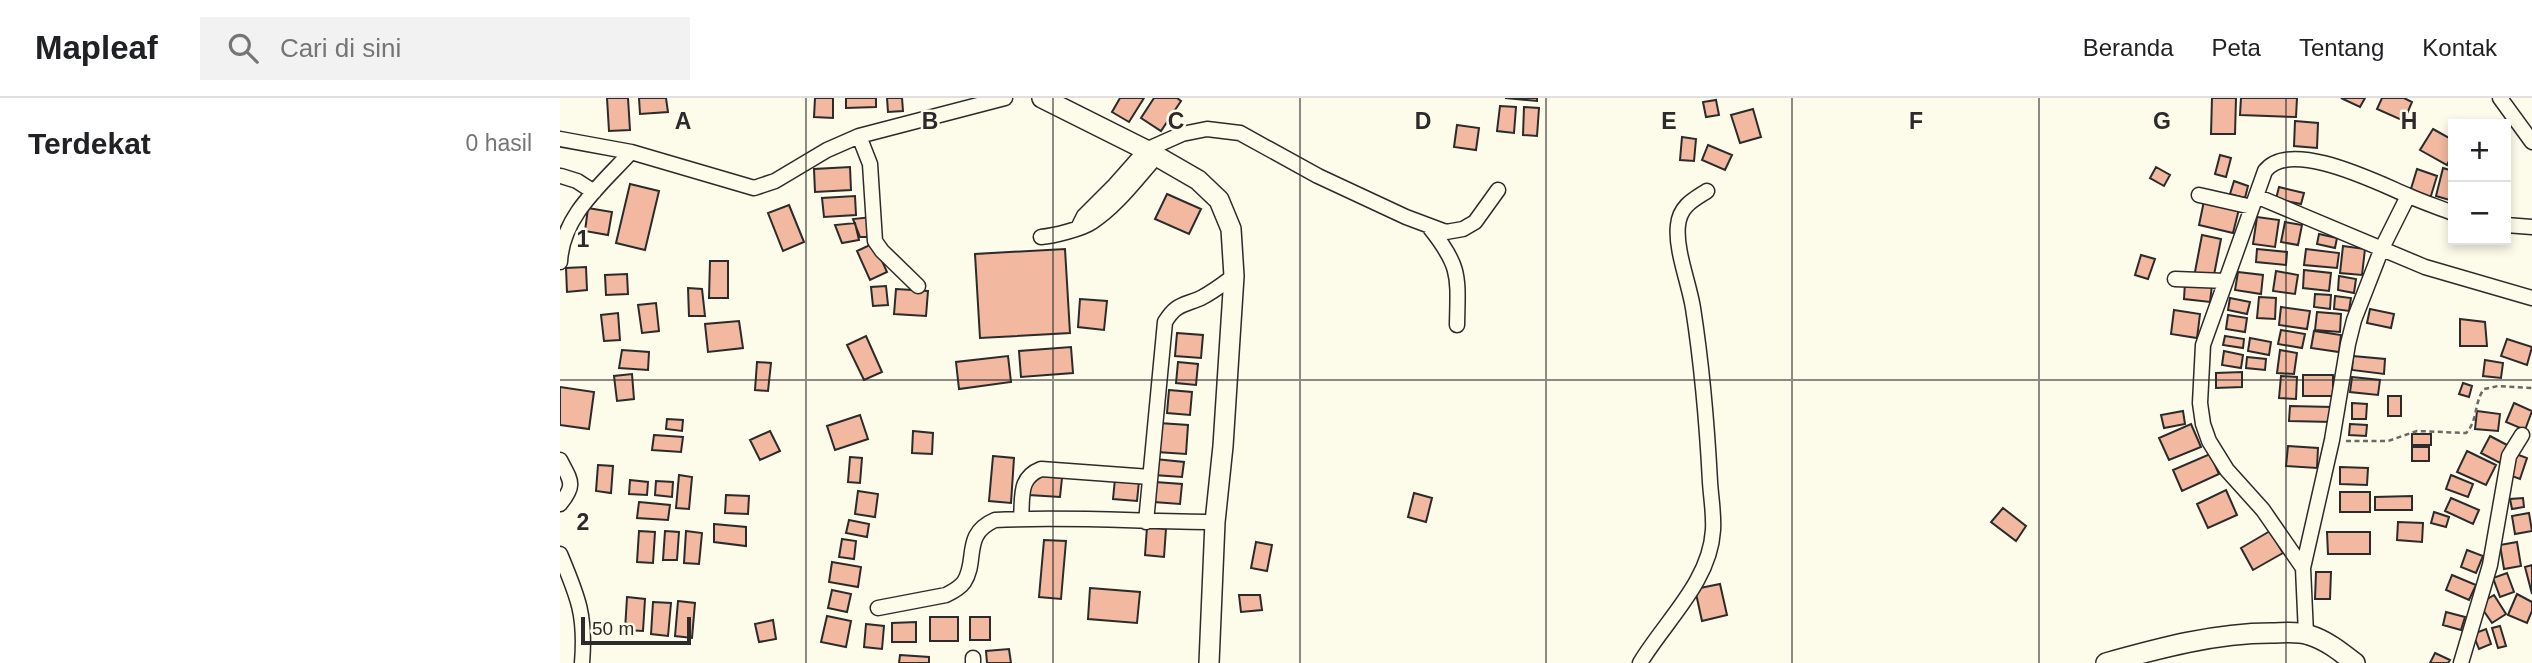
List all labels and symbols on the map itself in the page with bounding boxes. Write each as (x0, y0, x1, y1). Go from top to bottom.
text: A (675, 108, 691, 134)
text: B (922, 108, 938, 134)
text: C (1168, 108, 1184, 134)
text: D (1415, 108, 1431, 134)
text: E (1661, 108, 1677, 134)
text: F (1909, 108, 1923, 134)
text: G (2153, 108, 2171, 134)
text: H (2401, 108, 2417, 134)
text: 1 (577, 226, 590, 252)
text: 2 (577, 509, 589, 535)
scale bar (581, 614, 691, 646)

